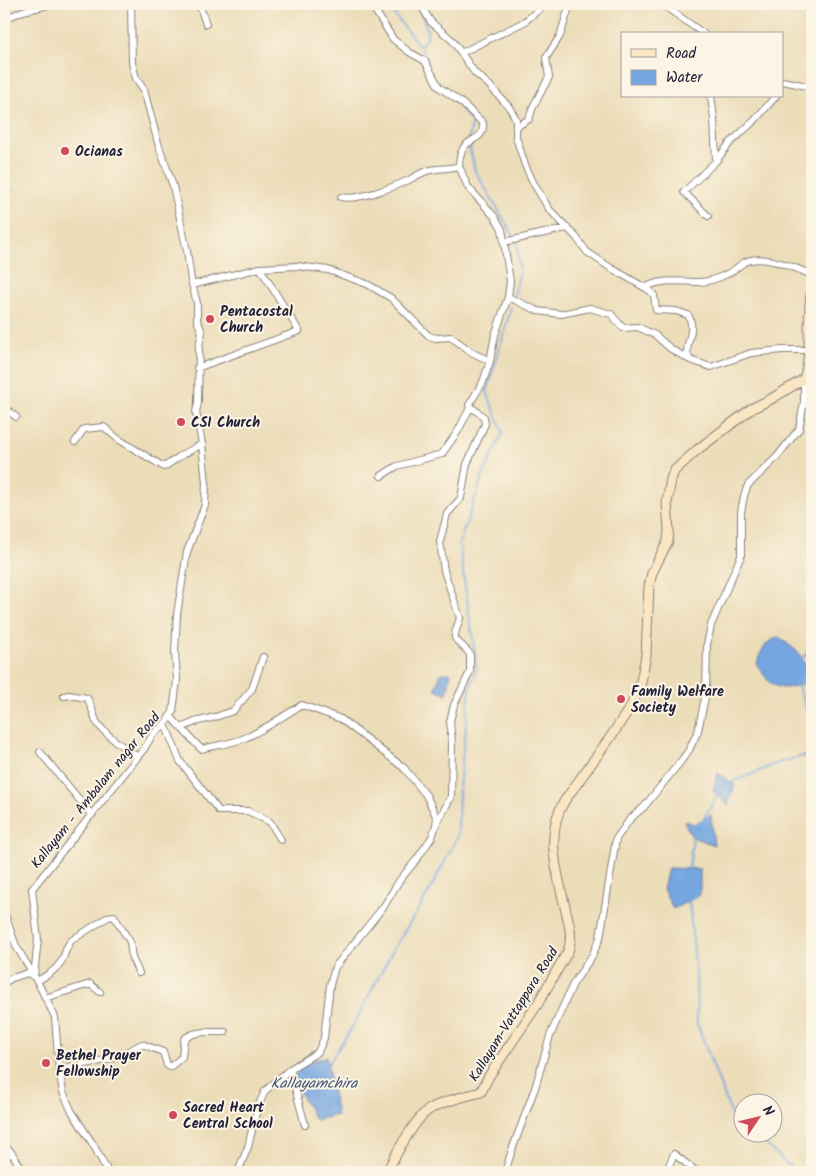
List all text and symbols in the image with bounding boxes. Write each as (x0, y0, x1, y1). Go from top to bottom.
legend (621, 32, 784, 98)
text: Road (666, 42, 697, 66)
text: Water (666, 66, 703, 90)
place label: Ocianas (75, 141, 123, 163)
marker: Ocianas (59, 145, 71, 157)
place label: Pentacostal Church (220, 301, 293, 339)
marker: Pentacostal Church (204, 313, 216, 325)
place label: CSI Church (191, 412, 260, 434)
marker: CSI Church (175, 416, 187, 428)
place label: Family Welfare Society (631, 681, 724, 719)
marker: Family Welfare Society (615, 693, 627, 705)
street label: Kallayam - Ambalam nagar Road (26, 707, 167, 874)
street label: Kallayam-Vattappara Road (463, 942, 565, 1086)
place label: Bethel Prayer Fellowship (56, 1045, 142, 1083)
marker: Bethel Prayer Fellowship (40, 1057, 52, 1069)
water label: Kallayamchira (271, 1072, 358, 1096)
north arrow (734, 1094, 784, 1144)
place label: Sacred Heart Central School (183, 1097, 273, 1135)
text: N (756, 1101, 779, 1121)
marker: Sacred Heart Central School (167, 1109, 179, 1121)

